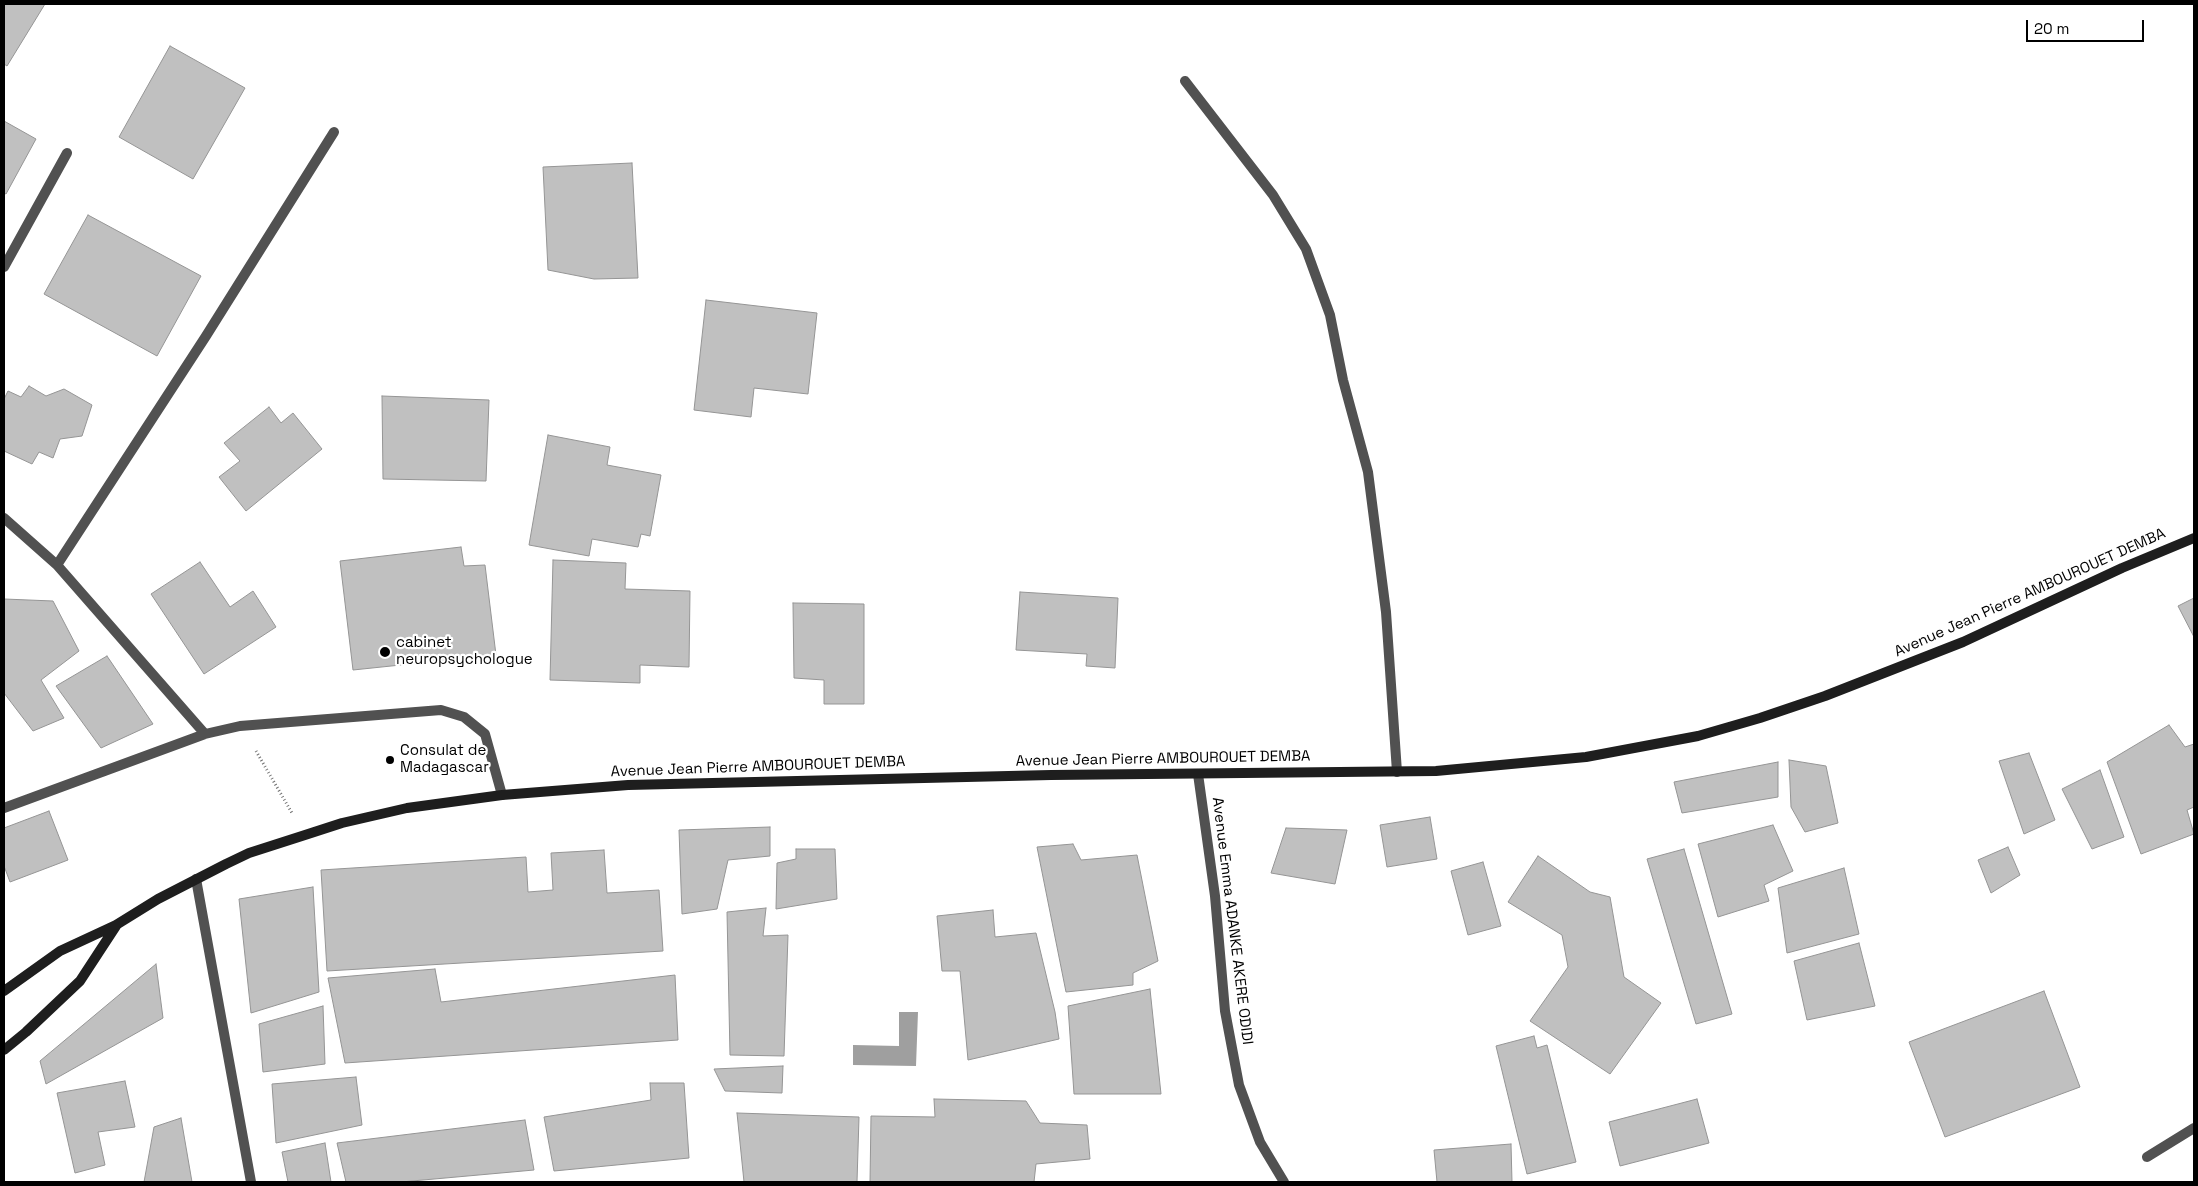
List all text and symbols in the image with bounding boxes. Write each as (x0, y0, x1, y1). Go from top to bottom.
scale bar (2028, 10, 2146, 42)
text: 20 m (2034, 19, 2069, 38)
street label: Avenue Jean Pierre AMBOUROUET DEMBA (1892, 525, 2168, 661)
place label: cabinet neuropsychologue (396, 634, 533, 669)
marker: cabinet neuropsychologue (378, 645, 392, 659)
place label: Consulat de Madagascar (400, 742, 489, 777)
street label: Avenue Jean Pierre AMBOUROUET DEMBA (1015, 747, 1311, 771)
street label: Avenue Jean Pierre AMBOUROUET DEMBA (610, 753, 906, 781)
marker: Consulat de Madagascar (384, 754, 396, 766)
street label: Avenue Emma ADANKE AKERE ODIDI (1208, 796, 1256, 1046)

